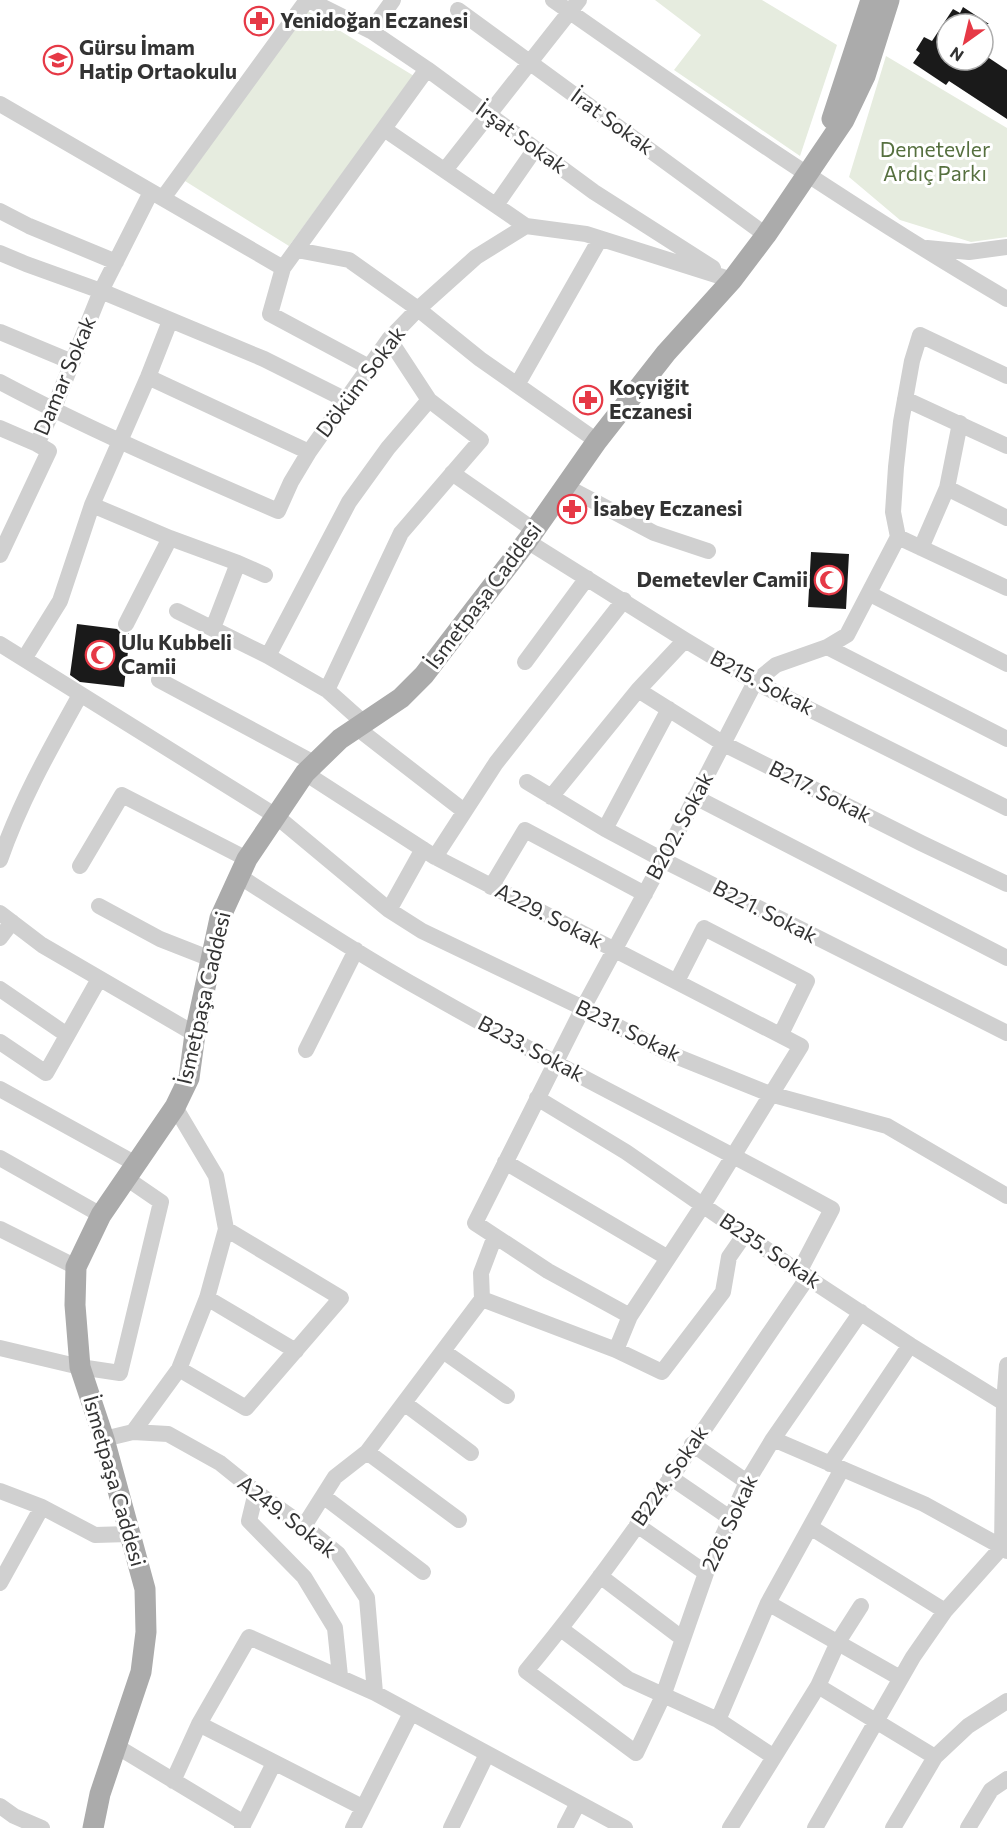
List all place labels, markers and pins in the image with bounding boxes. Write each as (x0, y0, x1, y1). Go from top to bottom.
pharmacy icon: Yenidoğan Eczanesi (243, 5, 275, 37)
place label: Yenidoğan Eczanesi (280, 7, 468, 32)
place label: Gürsu İmam Hatip Ortaokulu (79, 34, 237, 83)
school or university icon: Gürsu İmam Hatip Ortaokulu (42, 44, 74, 76)
place label: Koçyiğit Eczanesi (609, 374, 692, 423)
pharmacy icon: Koçyiğit Eczanesi (572, 384, 604, 416)
pharmacy icon: İsabey Eczanesi (556, 493, 588, 525)
place label: İsabey Eczanesi (593, 495, 743, 520)
mosque icon: Demetevler Camii (813, 564, 845, 596)
place label: Demetevler Camii (636, 566, 808, 591)
place label: Ulu Kubbeli Camii (121, 629, 232, 678)
mosque icon: Ulu Kubbeli Camii (84, 639, 116, 671)

